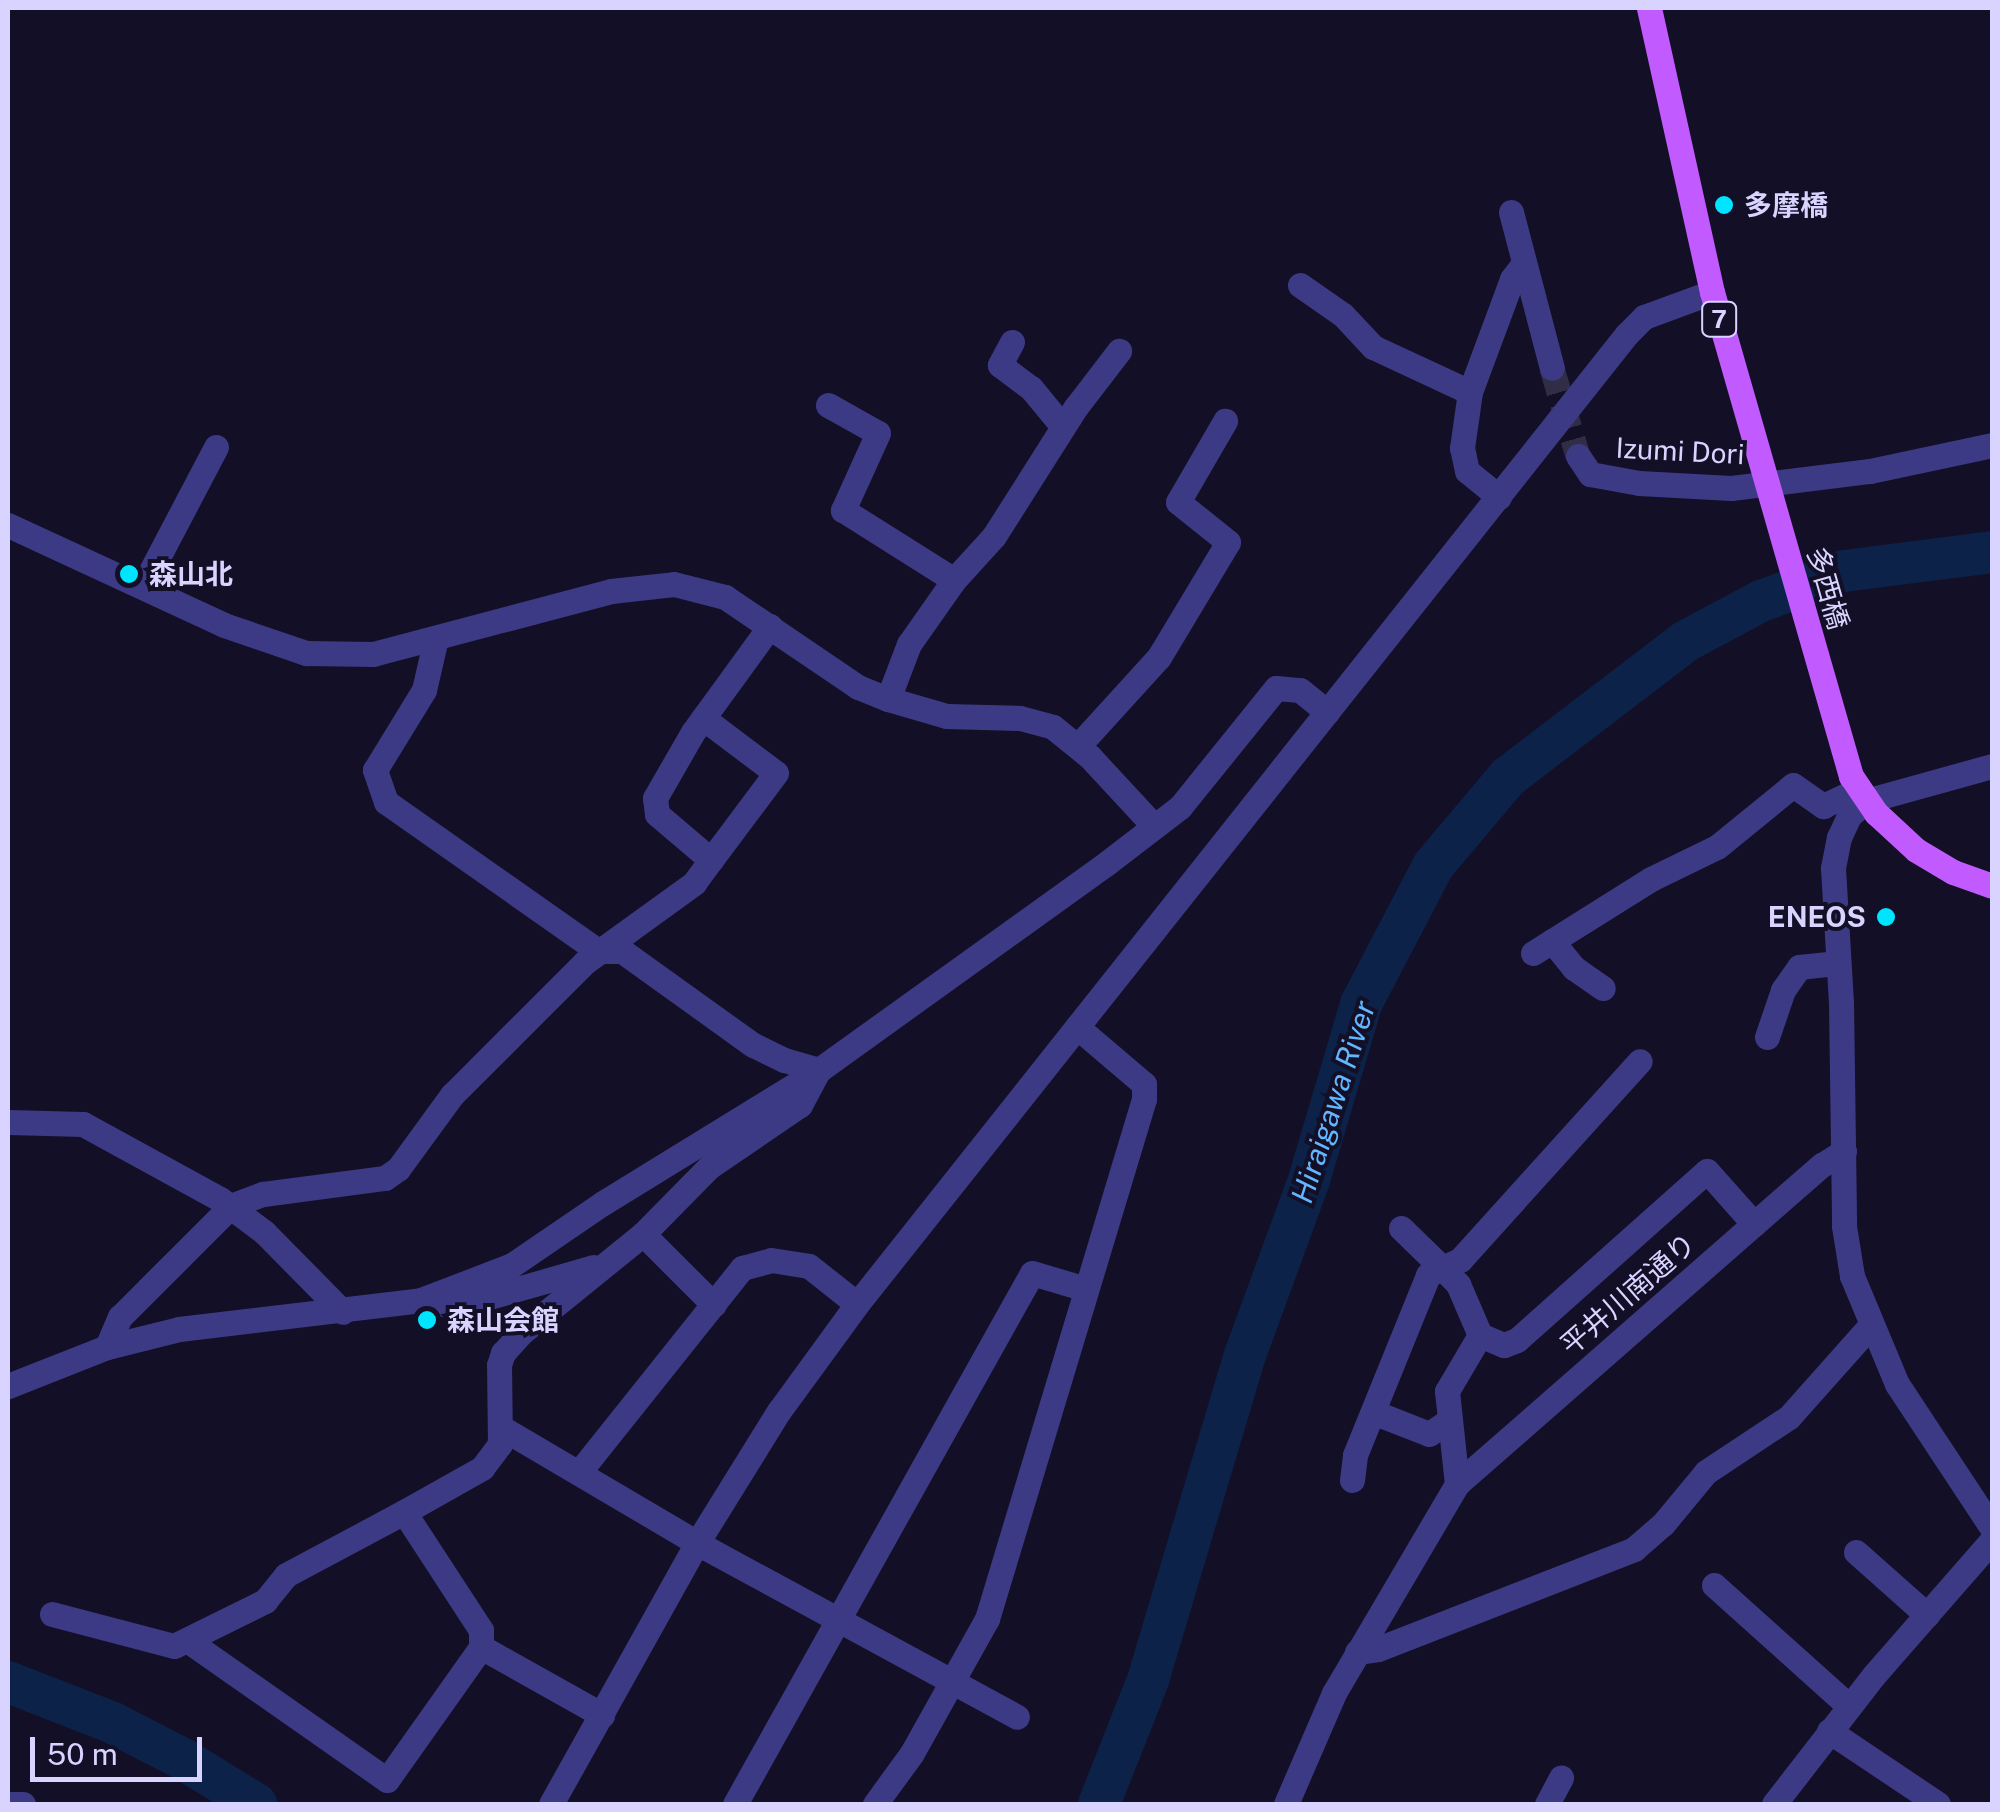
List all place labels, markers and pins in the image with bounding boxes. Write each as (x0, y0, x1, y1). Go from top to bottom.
place label: 多摩橋 (1744, 188, 1828, 222)
marker: 多摩橋 (1713, 194, 1735, 216)
place label: 森山北 (149, 557, 233, 591)
marker: 森山北 (118, 563, 140, 585)
place label: ENEOS (1768, 900, 1866, 934)
marker: ENEOS (1875, 906, 1897, 928)
place label: 森山会館 (447, 1303, 559, 1337)
marker: 森山会館 (416, 1309, 438, 1331)

